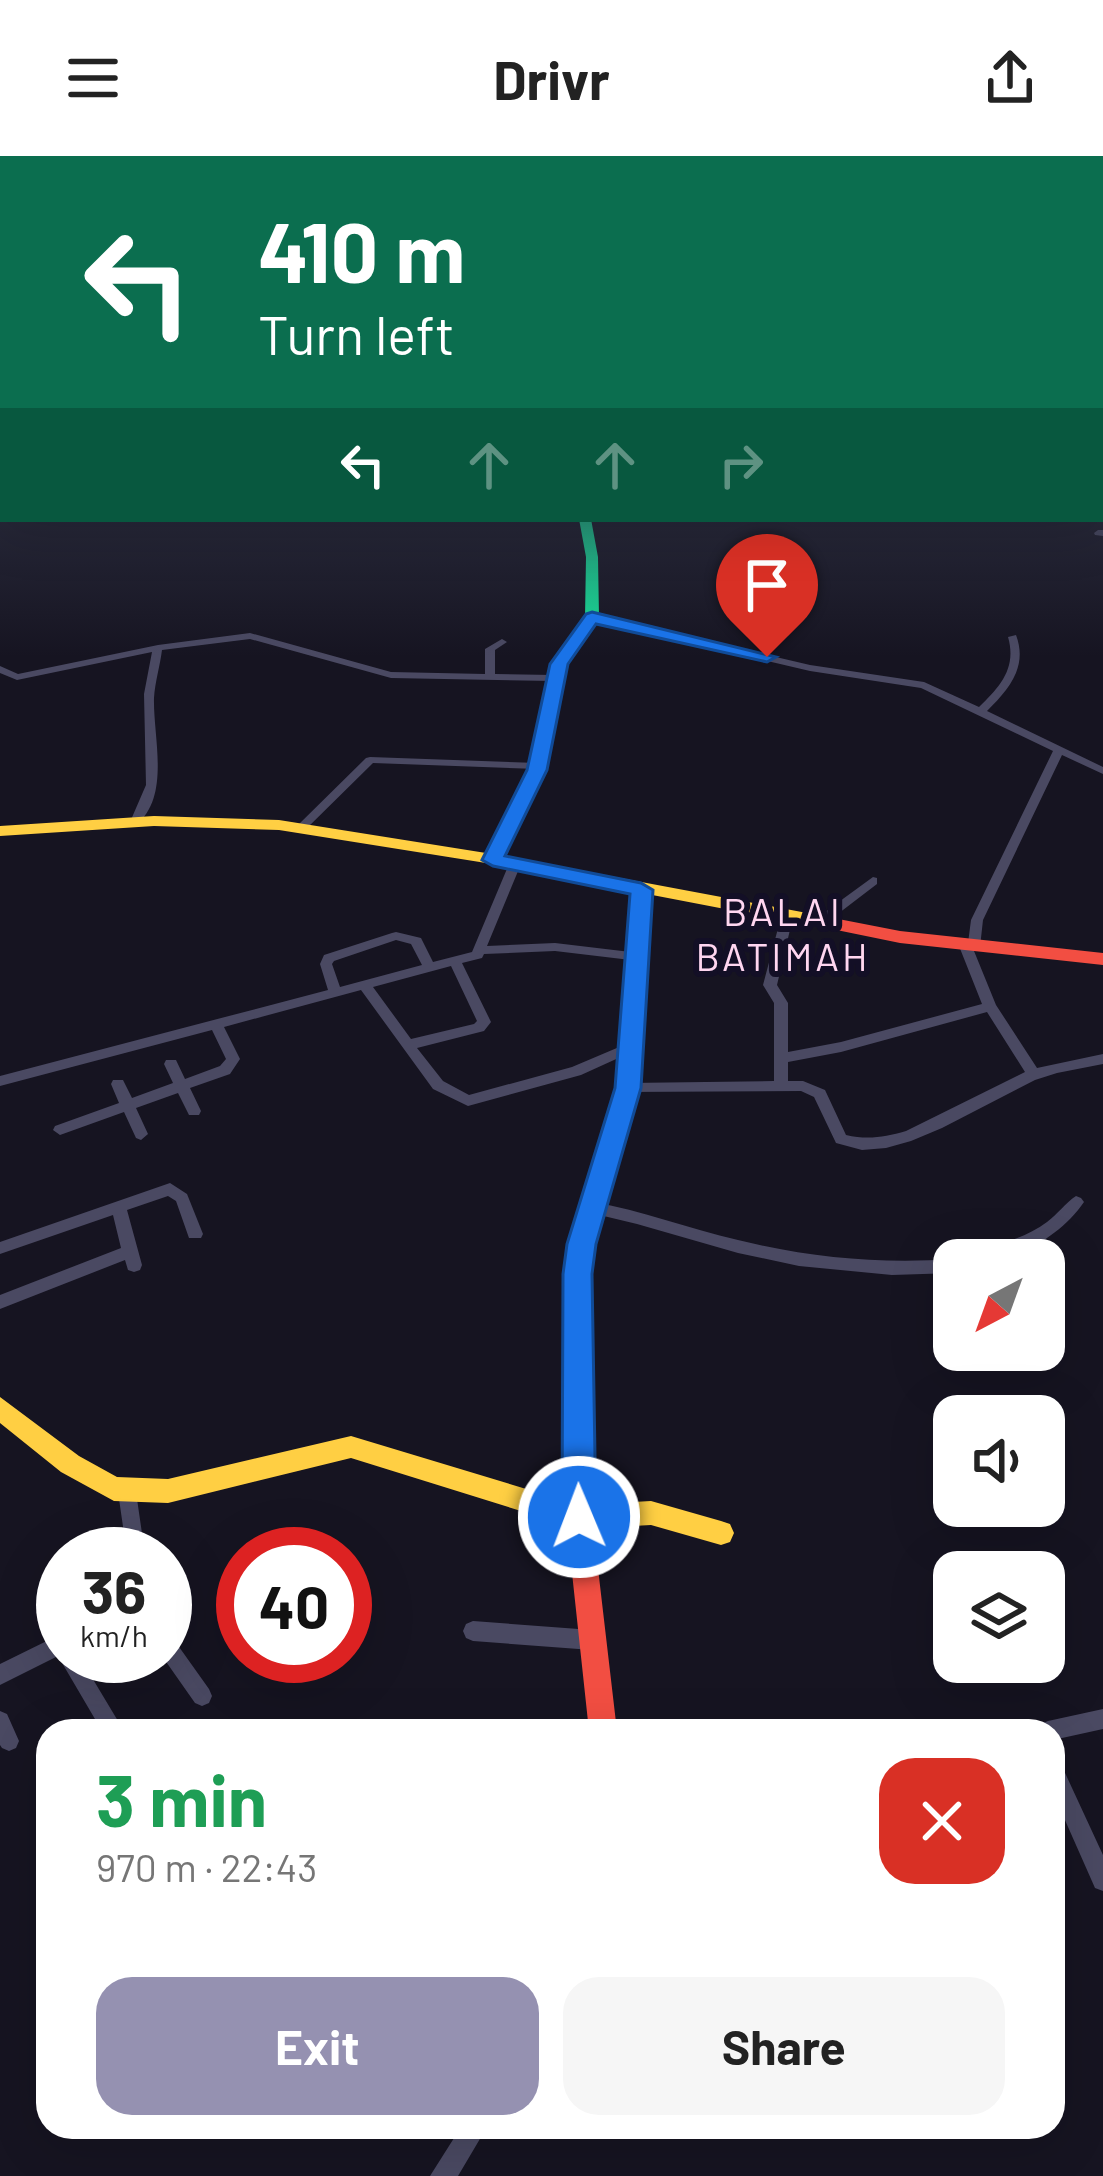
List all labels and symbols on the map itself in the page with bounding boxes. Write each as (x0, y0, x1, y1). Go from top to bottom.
pin (716, 534, 818, 657)
district label: BALAI BATIMAH (695, 887, 871, 979)
north arrow (933, 1239, 1065, 1371)
position arrow (516, 1454, 642, 1580)
speed limit sign: 40 (216, 1527, 372, 1683)

